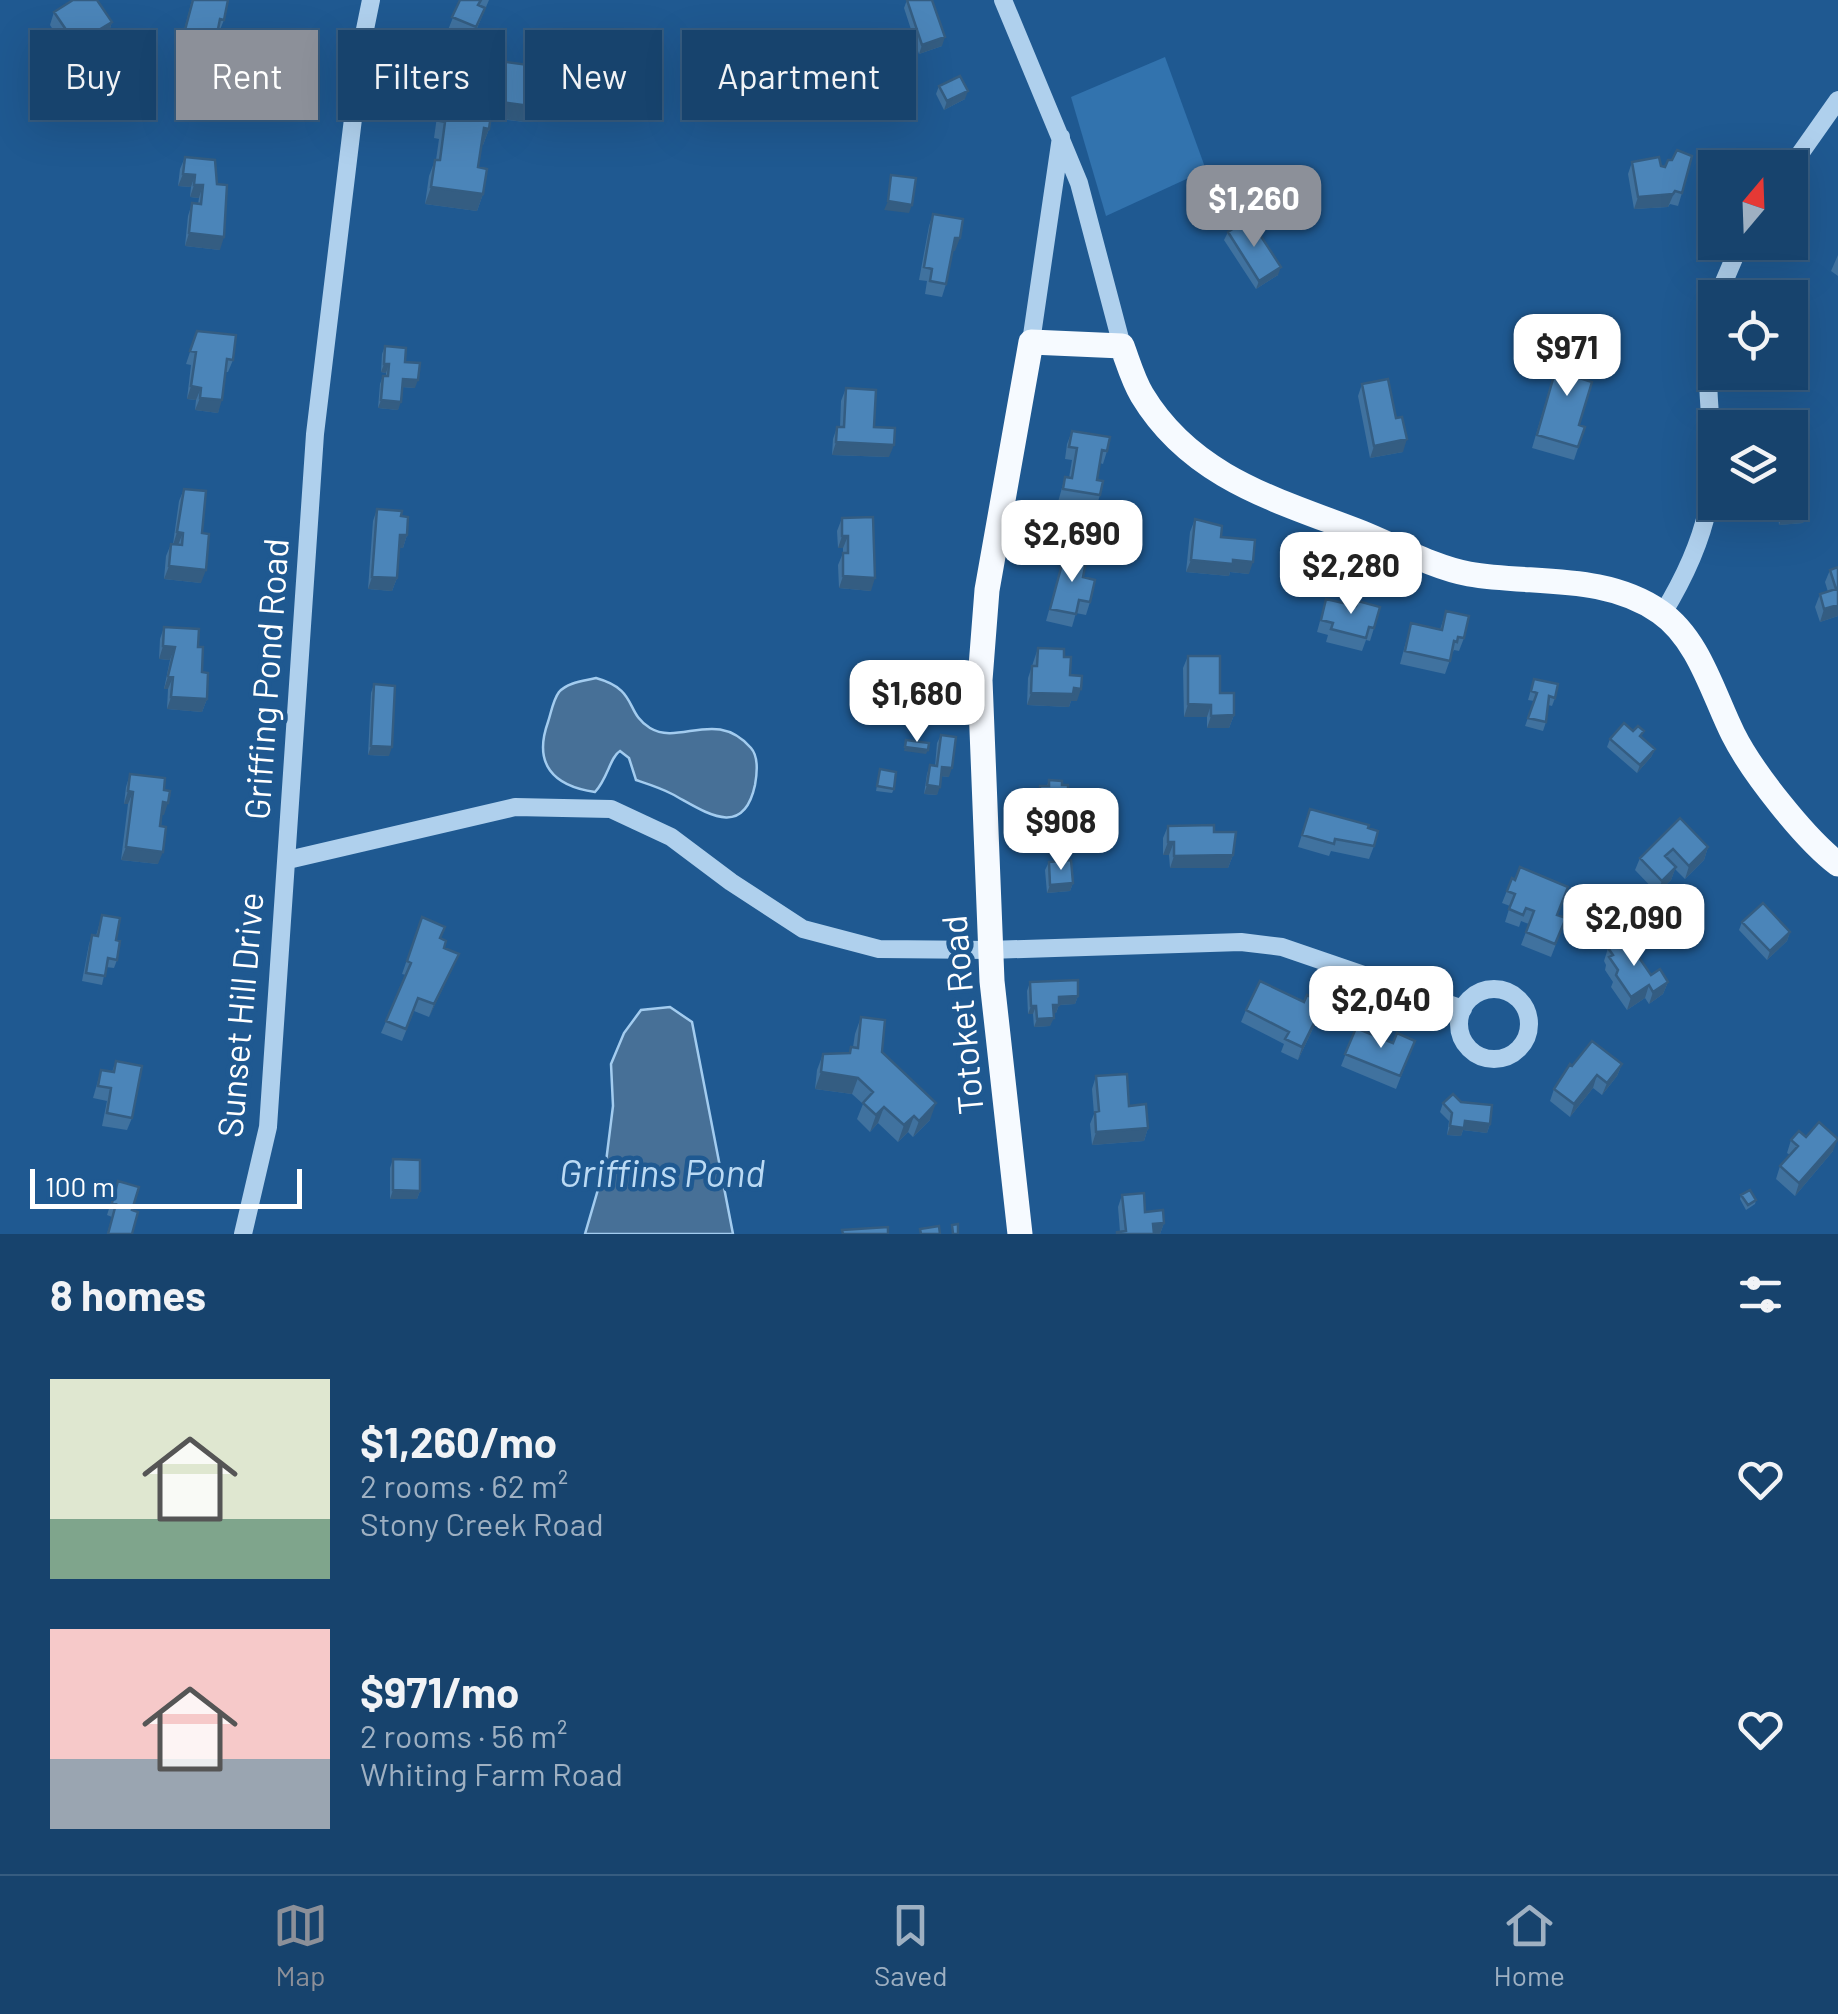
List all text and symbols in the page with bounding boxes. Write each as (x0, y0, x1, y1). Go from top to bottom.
chip: Buy (30, 30, 156, 120)
chip: Rent (176, 30, 318, 120)
chip: Filters (338, 30, 505, 120)
chip: New (525, 30, 662, 120)
chip: Apartment (682, 30, 916, 120)
north arrow (1698, 150, 1808, 260)
map controls (1698, 150, 1808, 520)
pin: $1,260 (1173, 165, 1335, 250)
text: $1,260 (1208, 178, 1300, 216)
button: locate (1698, 280, 1808, 390)
pin: $971 (1508, 314, 1626, 399)
text: $971 (1536, 327, 1598, 365)
button: layers (1698, 410, 1808, 520)
pin: $2,690 (991, 500, 1153, 585)
text: $2,690 (1023, 513, 1121, 551)
pin: $2,280 (1270, 532, 1432, 617)
street label: Griffing Pond Road (234, 537, 296, 821)
text: $2,280 (1302, 545, 1400, 583)
pin: $1,680 (836, 660, 998, 745)
text: $1,680 (872, 673, 962, 711)
pin: $908 (1002, 788, 1120, 873)
text: $908 (1026, 801, 1096, 839)
pin: $2,090 (1553, 884, 1715, 969)
street label: Sunset Hill Drive (207, 890, 271, 1139)
text: $2,090 (1585, 897, 1683, 935)
street label: Totoket Road (931, 914, 991, 1117)
pin: $2,040 (1300, 966, 1462, 1051)
text: $2,040 (1331, 979, 1431, 1017)
water label: Griffins Pond (559, 1149, 765, 1195)
scale bar (30, 1164, 302, 1208)
text: 100 m (45, 1169, 115, 1203)
icon: filters (1733, 1267, 1788, 1322)
text: 8 homes (50, 1269, 206, 1319)
text: $1,260/mo (360, 1416, 557, 1466)
icon: home (130, 1419, 250, 1539)
icon: heart (1733, 1452, 1788, 1507)
text: 2 rooms · 62 m² (360, 1466, 568, 1504)
text: Stony Creek Road (360, 1504, 604, 1542)
text: $971/mo (360, 1666, 519, 1716)
icon: home (130, 1669, 250, 1789)
icon: heart (1733, 1702, 1788, 1757)
text: 2 rooms · 56 m² (360, 1716, 568, 1754)
text: Whiting Farm Road (360, 1754, 623, 1792)
tab: Map (273, 1898, 328, 1992)
tab: Saved (874, 1898, 948, 1992)
tab: Home (1494, 1898, 1565, 1992)

